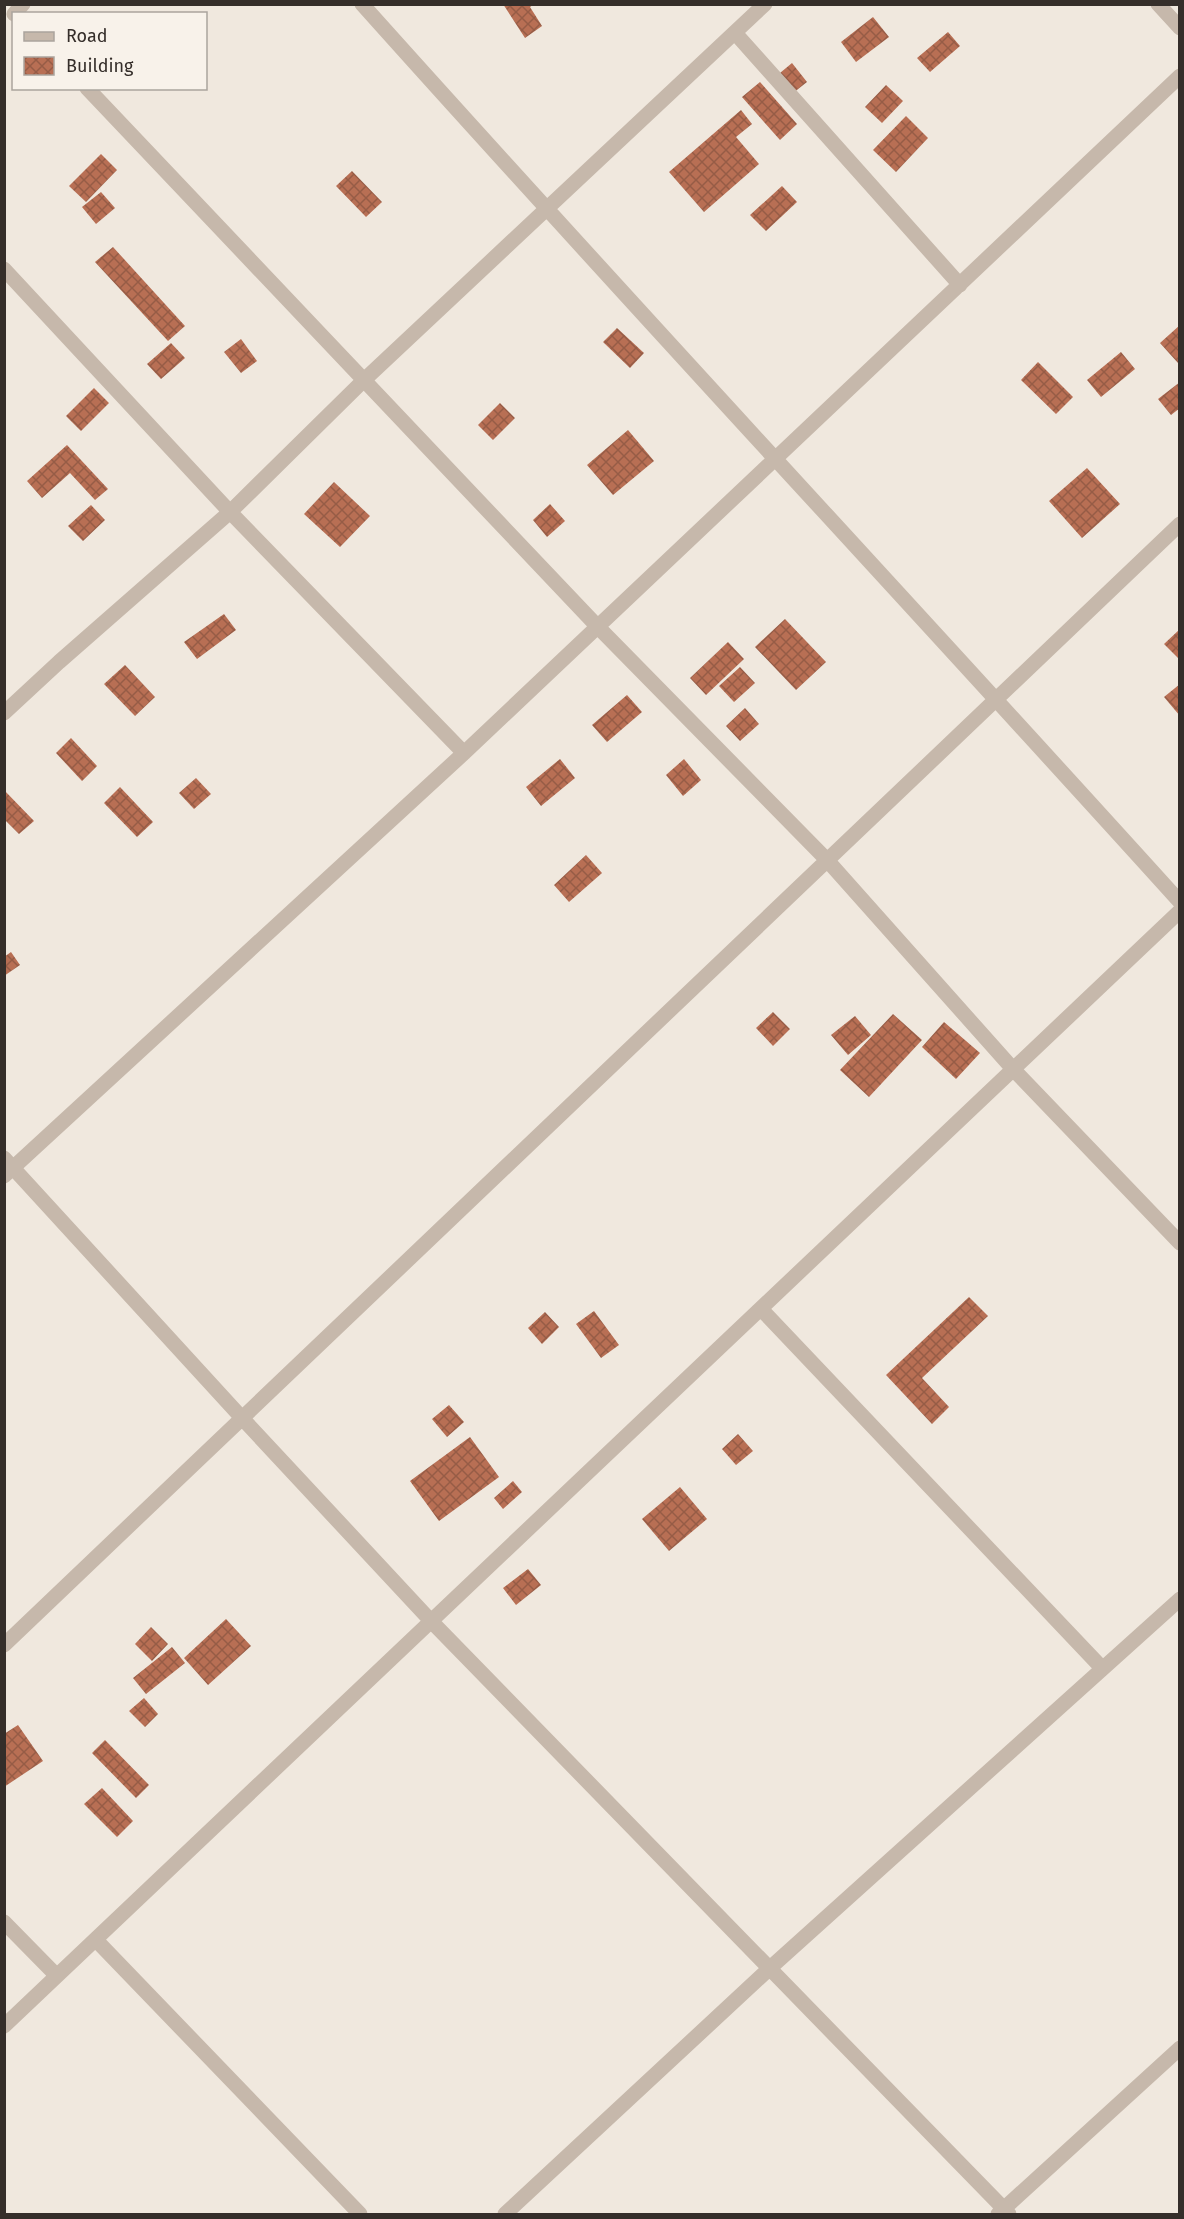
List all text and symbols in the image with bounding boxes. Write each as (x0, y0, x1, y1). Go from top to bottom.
legend (12, 12, 207, 90)
text: Road (66, 25, 108, 47)
text: Building (66, 55, 134, 77)

